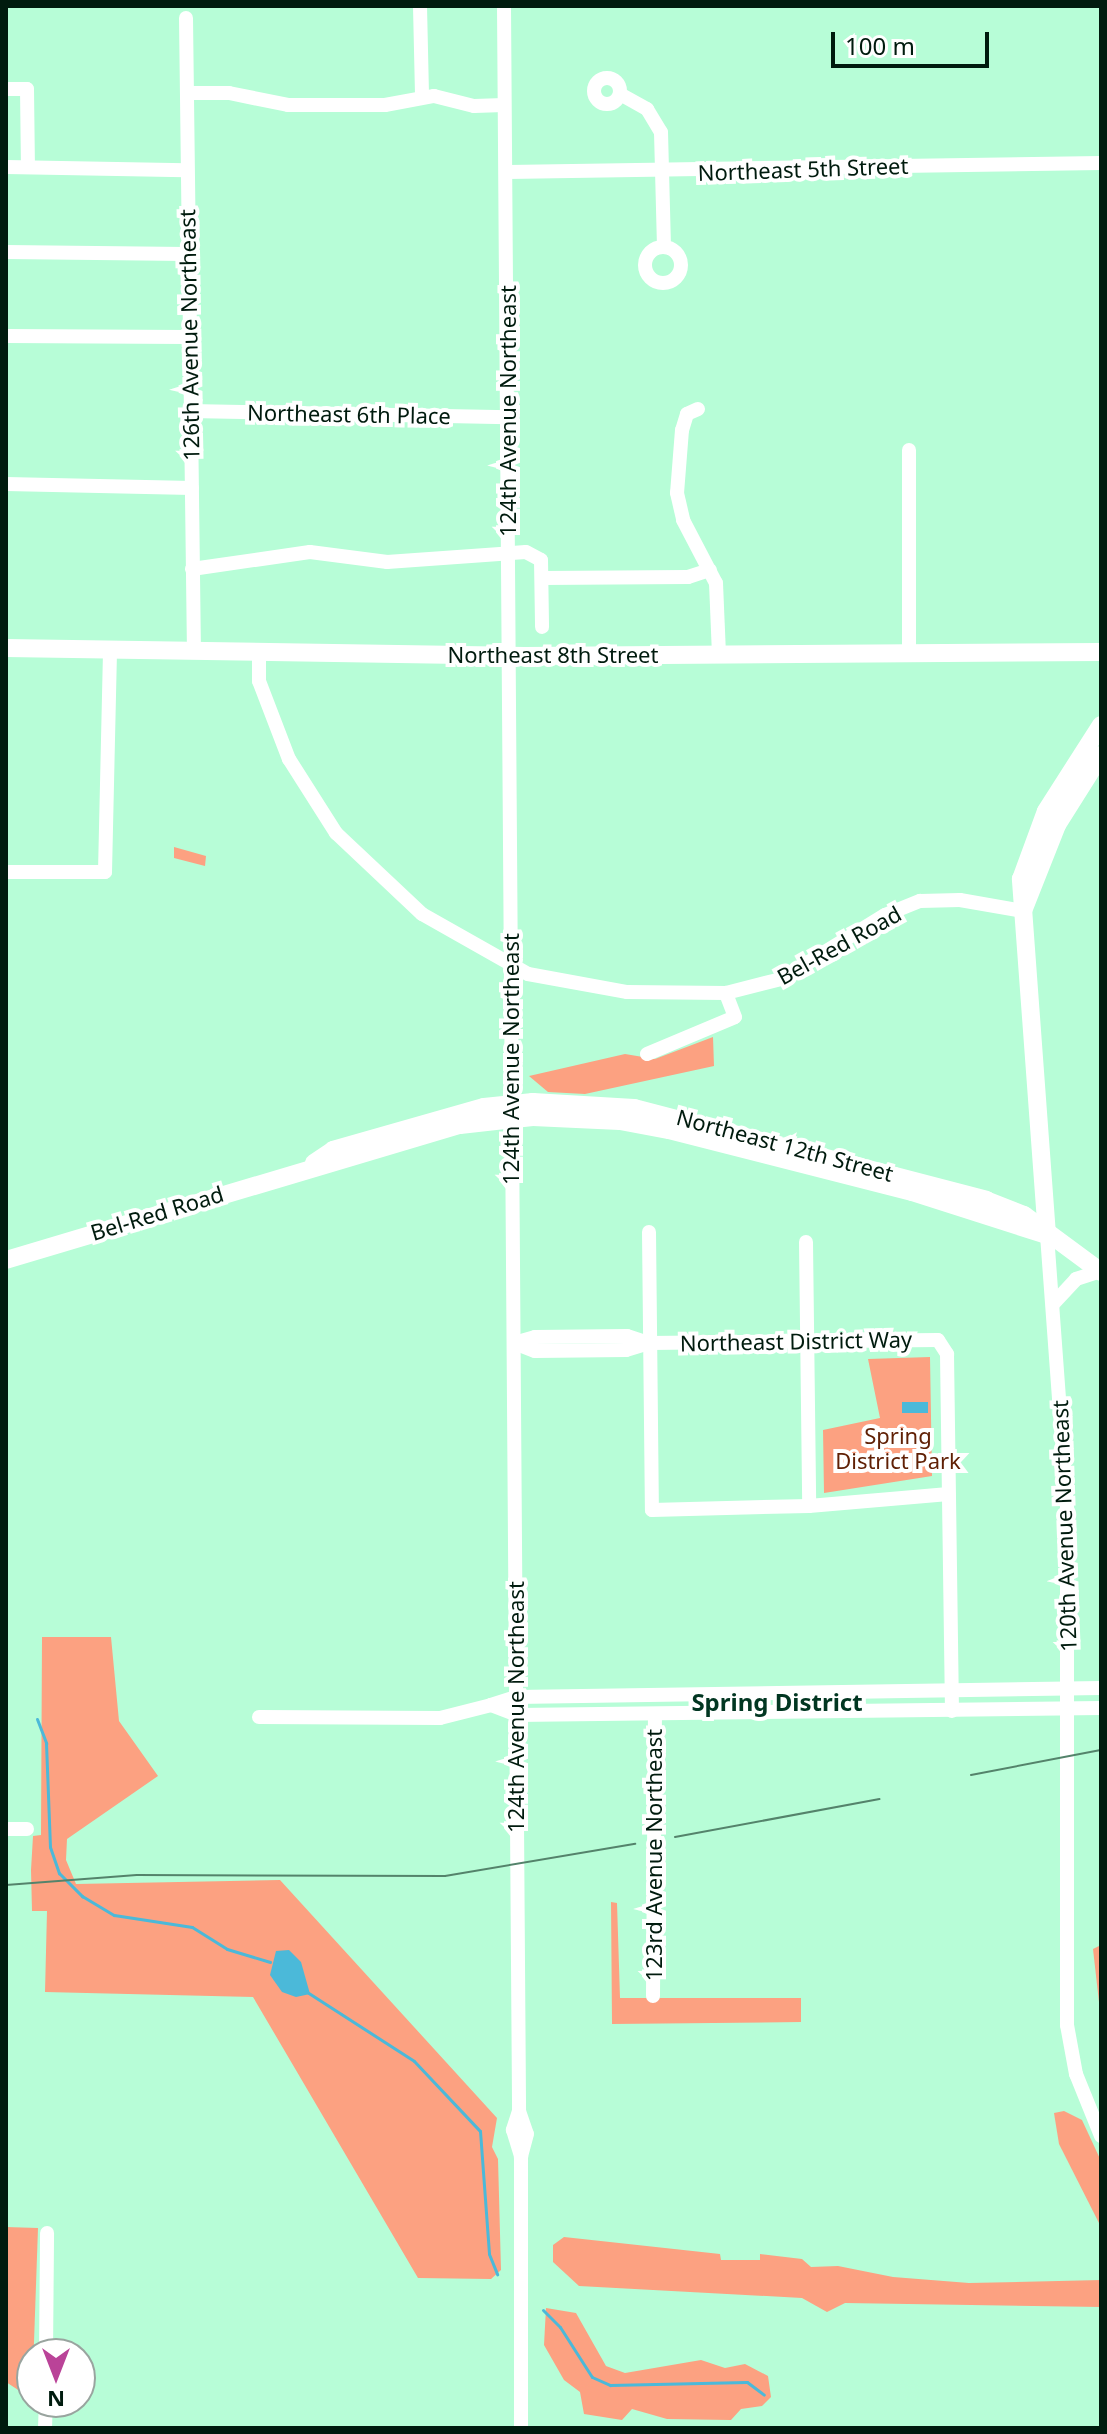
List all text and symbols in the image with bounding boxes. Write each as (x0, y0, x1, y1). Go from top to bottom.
scale bar (835, 16, 993, 66)
text: 100 m (845, 29, 915, 62)
street label: Northeast 5th Street (697, 152, 909, 186)
street label: 126th Avenue Northeast (174, 209, 204, 461)
street label: 124th Avenue Northeast (495, 285, 521, 537)
street label: Northeast 6th Place (247, 399, 451, 429)
street label: Northeast 8th Street (448, 642, 658, 668)
street label: Bel-Red Road (772, 900, 906, 990)
street label: 124th Avenue Northeast (498, 933, 524, 1185)
street label: Northeast 12th Street (674, 1103, 896, 1187)
street label: Bel-Red Road (87, 1180, 227, 1246)
street label: Northeast District Way (680, 1326, 912, 1356)
street label: 120th Avenue Northeast (1046, 1400, 1082, 1652)
park label: Spring District Park (835, 1422, 961, 1474)
street label: 124th Avenue Northeast (503, 1581, 529, 1833)
district label: Spring District (691, 1688, 863, 1716)
street label: 123rd Avenue Northeast (641, 1729, 667, 1981)
north arrow (16, 2338, 96, 2418)
text: N (47, 2385, 65, 2415)

